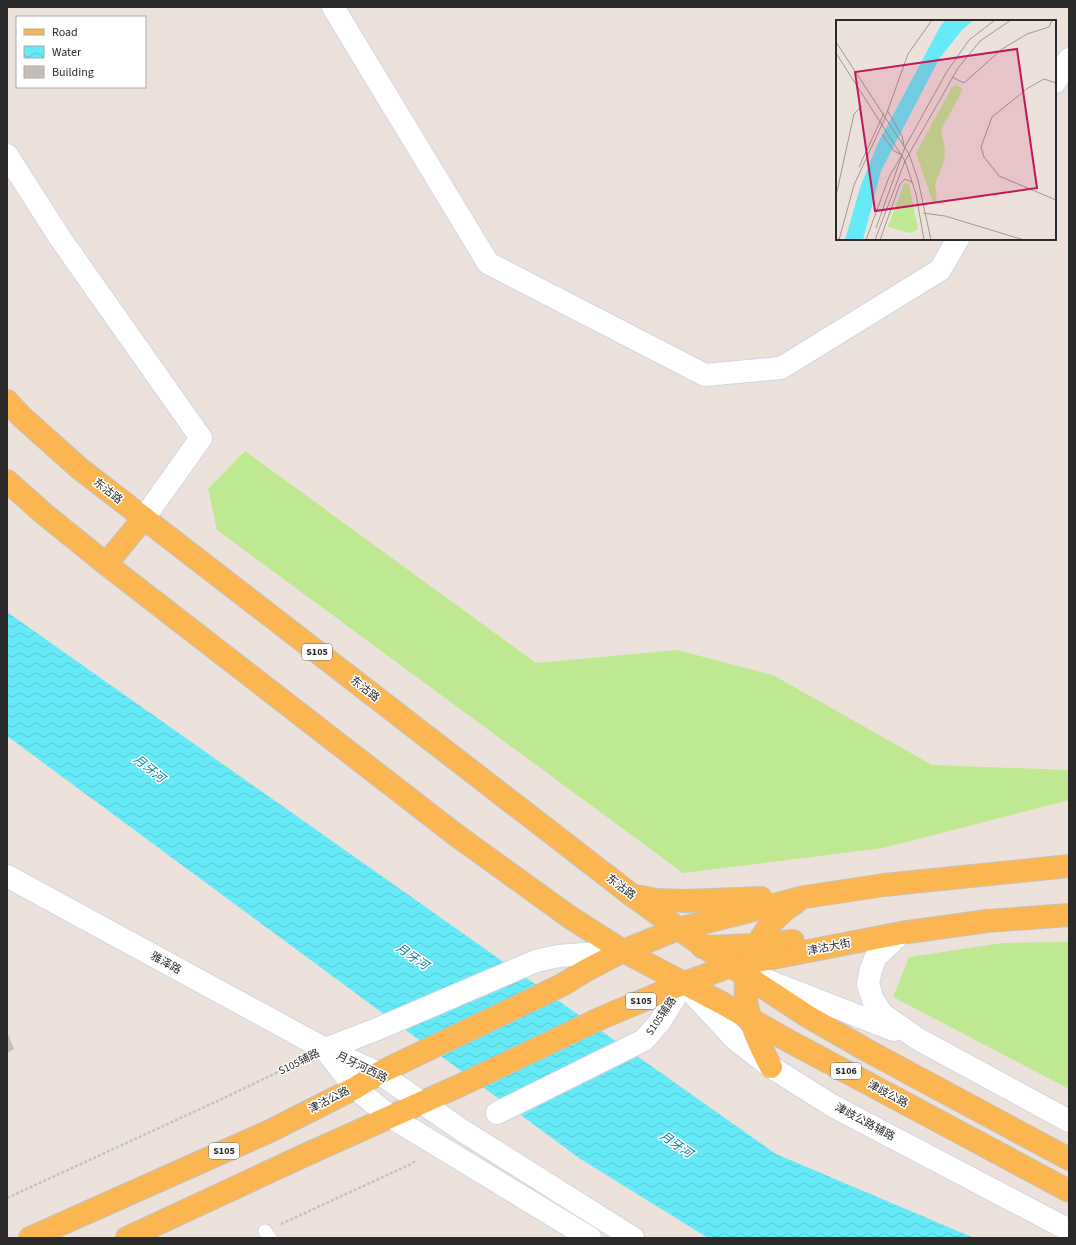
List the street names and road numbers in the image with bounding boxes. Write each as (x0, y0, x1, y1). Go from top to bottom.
street label: 东沽路 (90, 475, 126, 507)
road number: S105 (302, 644, 332, 660)
street label: 东沽路 (347, 673, 383, 705)
street label: 东沽路 (603, 871, 639, 903)
street label: 津沽大街 (806, 935, 852, 959)
street label: 雅泽路 (148, 948, 184, 978)
road number: S105 (626, 993, 656, 1009)
street label: S105辅路 (642, 994, 680, 1038)
street label: S105辅路 (276, 1046, 322, 1078)
street label: 月牙河西路 (334, 1048, 390, 1086)
road number: S106 (831, 1063, 861, 1079)
street label: 津歧公路 (865, 1077, 911, 1111)
street label: 津沽公路 (306, 1083, 352, 1117)
street label: 津歧公路辅路 (832, 1100, 898, 1144)
road number: S105 (209, 1143, 239, 1159)

